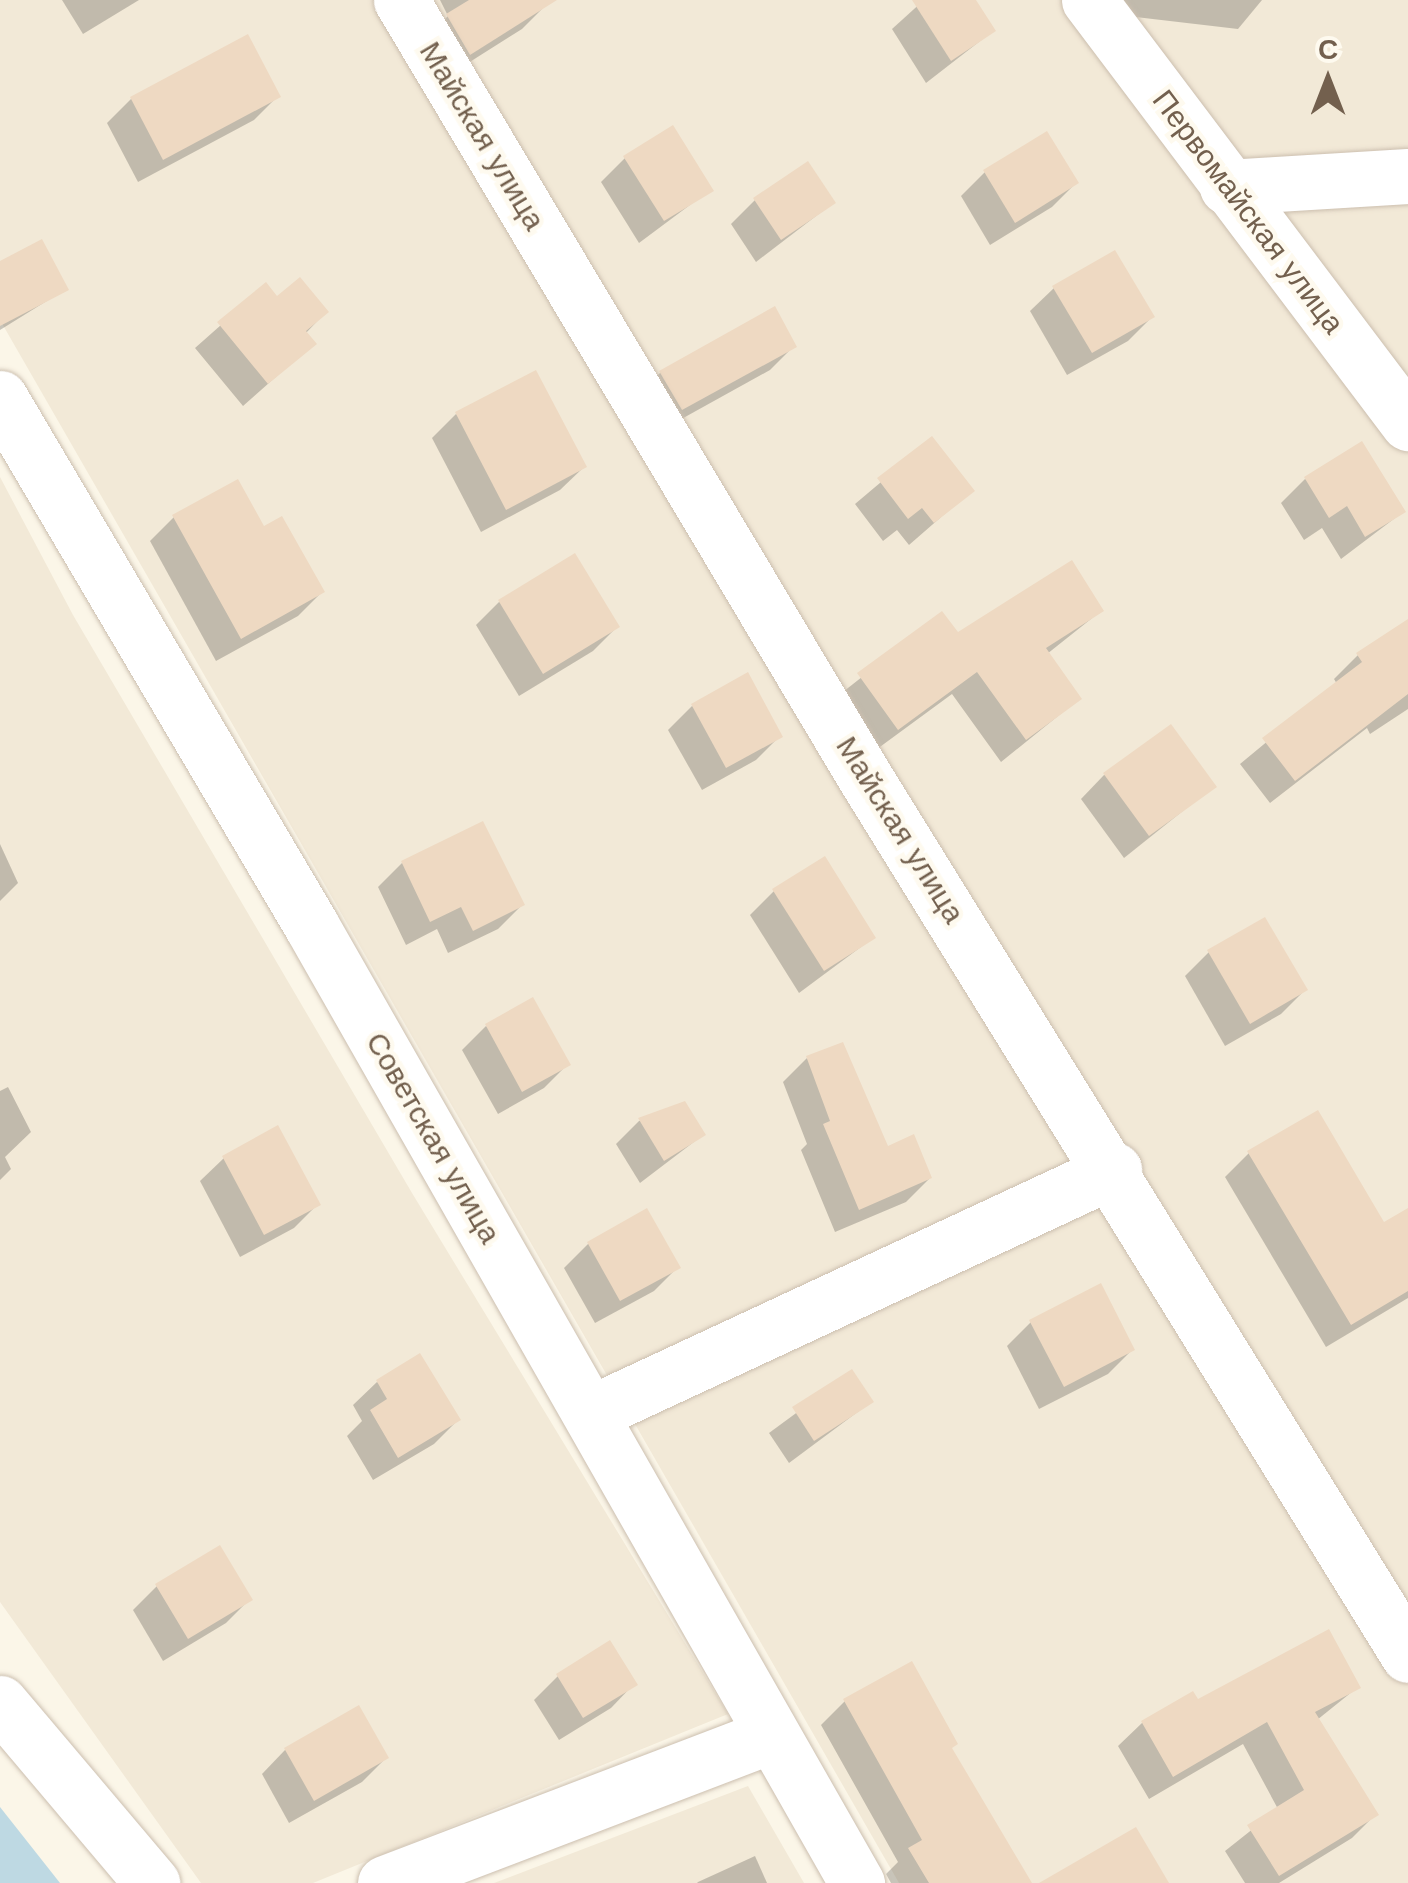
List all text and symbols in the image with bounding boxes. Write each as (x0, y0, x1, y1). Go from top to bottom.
north arrow (1278, 30, 1378, 130)
text: С (1318, 33, 1338, 66)
street label: Майская улица (412, 35, 552, 237)
street label: Первомайская улица (1145, 83, 1351, 341)
street label: Майская улица (828, 730, 972, 930)
street label: Советская улица (358, 1026, 508, 1250)

